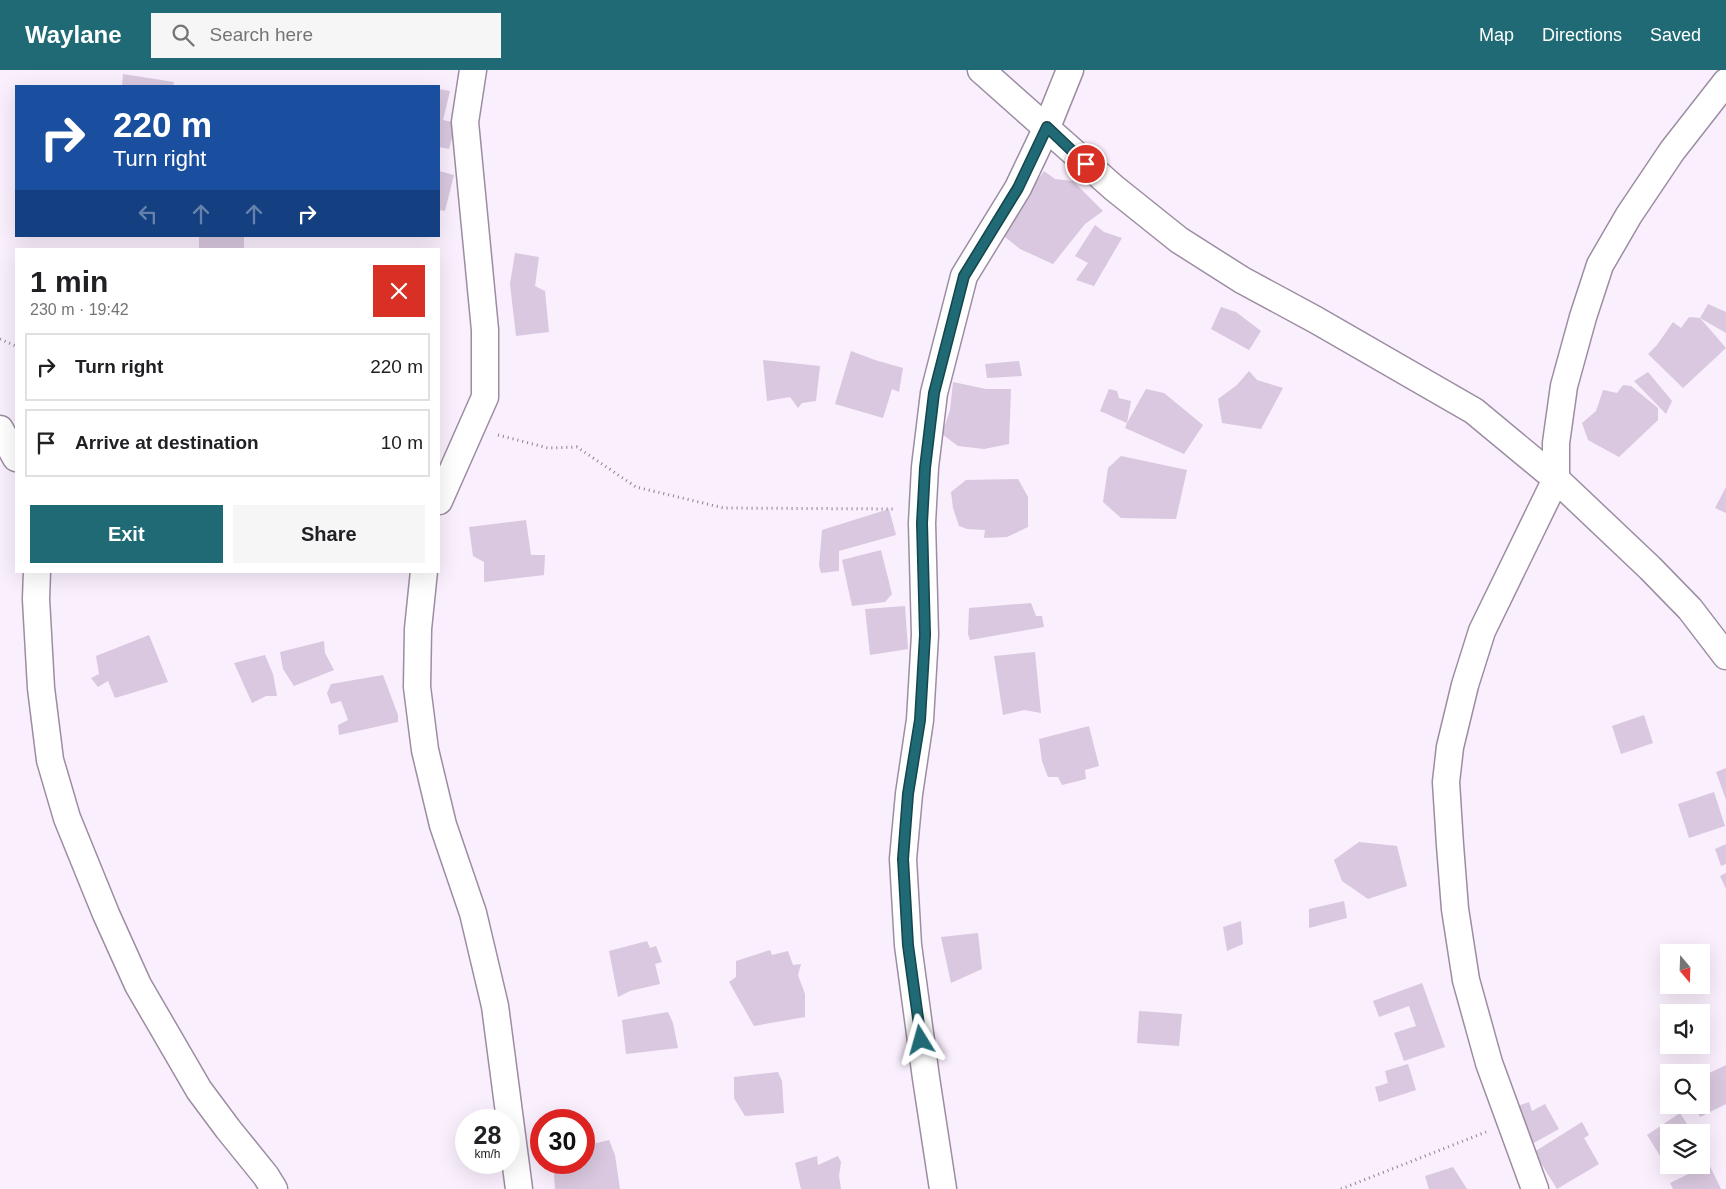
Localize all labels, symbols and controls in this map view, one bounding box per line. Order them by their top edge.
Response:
search box [151,13,501,58]
text: Waylane [25,21,121,48]
icon: search [169,21,197,49]
text: Search here [209,24,313,45]
text: Map [1479,25,1514,45]
text: Directions [1542,25,1622,45]
text: Saved [1650,25,1701,45]
icon: right [30,105,95,170]
text: 220 m [113,105,212,144]
pin [1065,143,1107,185]
text: Turn right [113,146,206,171]
icon: arrive [1072,150,1100,178]
icon: left [134,200,162,228]
icon: ahead [187,200,215,228]
icon: ahead [240,200,268,228]
icon: right [293,200,321,228]
text: 1 min [30,265,108,298]
button: close [373,265,425,317]
text: 230 m · 19:42 [30,301,129,318]
icon: right [32,353,60,381]
text: Turn right [75,356,163,377]
text: 220 m [370,356,423,377]
icon: arrive [32,429,60,457]
text: Arrive at destination [75,432,259,453]
text: 10 m [381,432,423,453]
button: Exit [30,505,223,563]
button: Share [233,505,425,563]
north arrow [1660,944,1710,994]
map controls [1660,944,1710,1174]
button: sound [1660,1004,1710,1054]
position arrow [894,1013,946,1065]
button: search [1660,1064,1710,1114]
speed limit sign: 30 [530,1109,595,1174]
text: 28 [474,1121,501,1149]
button: layers [1660,1124,1710,1174]
text: km/h [474,1147,501,1161]

